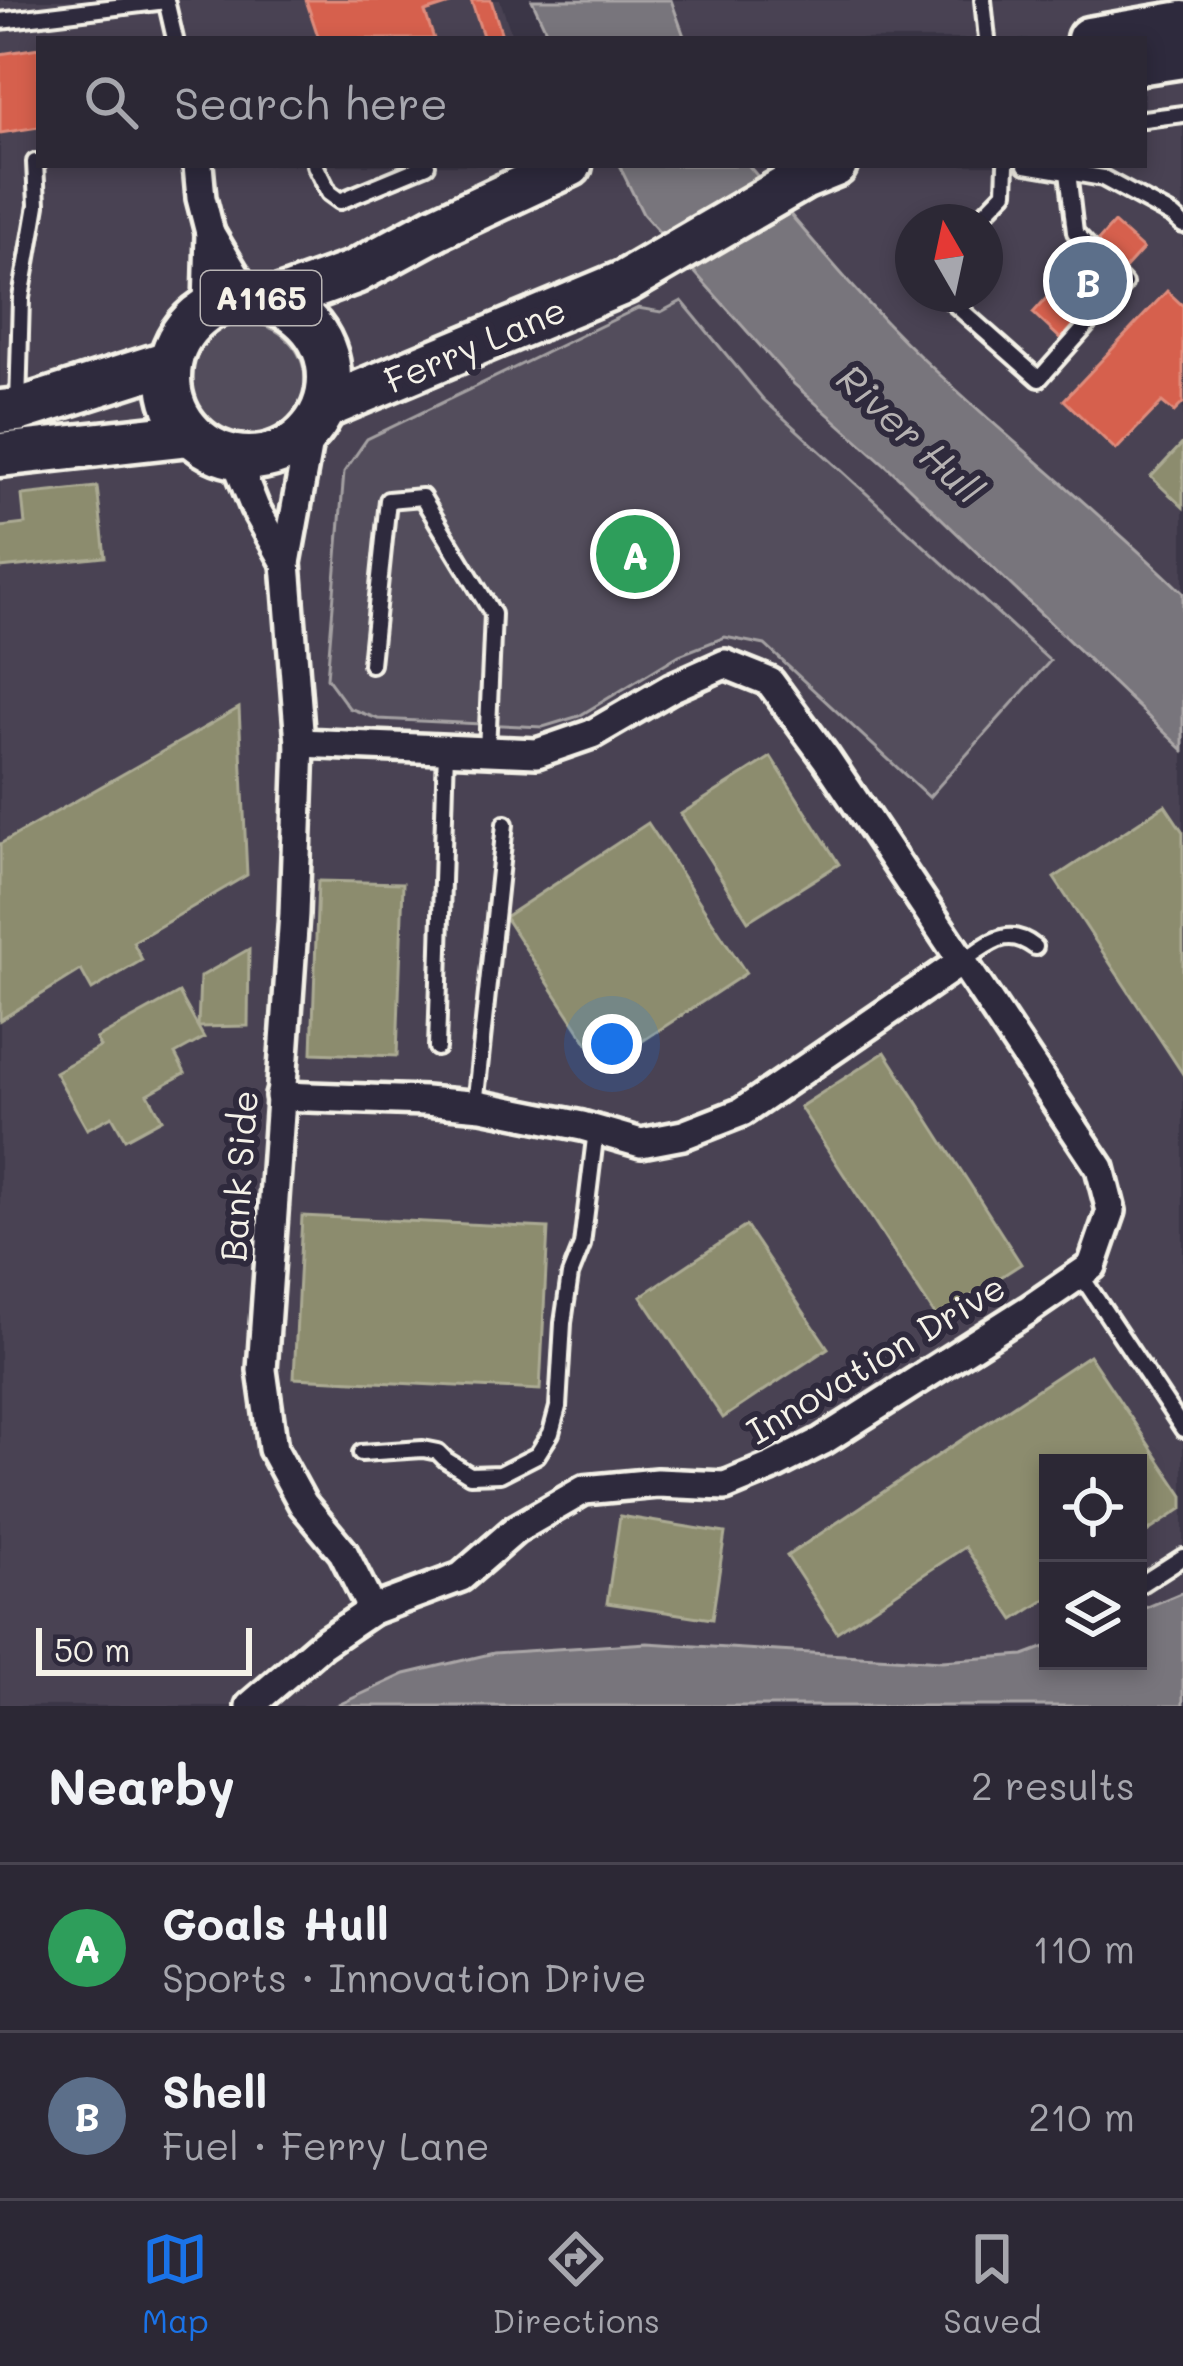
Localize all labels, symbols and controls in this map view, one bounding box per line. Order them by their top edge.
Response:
search box [36,36,1147,168]
icon: search [78,69,144,135]
text: Search here [174,73,448,131]
north arrow [895,204,1003,312]
pin: B [1049,236,1127,326]
road number: A1165 [201,271,321,325]
street label: Ferry Lane [377,284,573,404]
water label: River Hull [827,352,995,514]
pin: A [596,509,674,599]
your location [582,1014,642,1074]
street label: Bank Side [208,1089,267,1263]
street label: Innovation Drive [737,1262,1013,1453]
map controls [1039,1454,1147,1670]
button: locate [1039,1454,1147,1562]
button: layers [1039,1562,1147,1670]
scale bar [36,1622,252,1675]
text: 50 m [54,1627,130,1670]
text: Nearby [48,1751,235,1818]
text: 2 results [971,1759,1135,1810]
text: Goals Hull [162,1893,389,1951]
text: A [73,1922,101,1973]
text: 110 m [1033,1922,1135,1973]
text: Sports · Innovation Drive [162,1951,647,2002]
text: Shell [162,2061,267,2119]
text: B [74,2090,100,2141]
text: 210 m [1028,2090,1135,2141]
text: Fuel · Ferry Lane [162,2119,490,2170]
tab: Map [142,2226,209,2341]
tab: Directions [492,2226,660,2341]
tab: Saved [943,2226,1041,2341]

